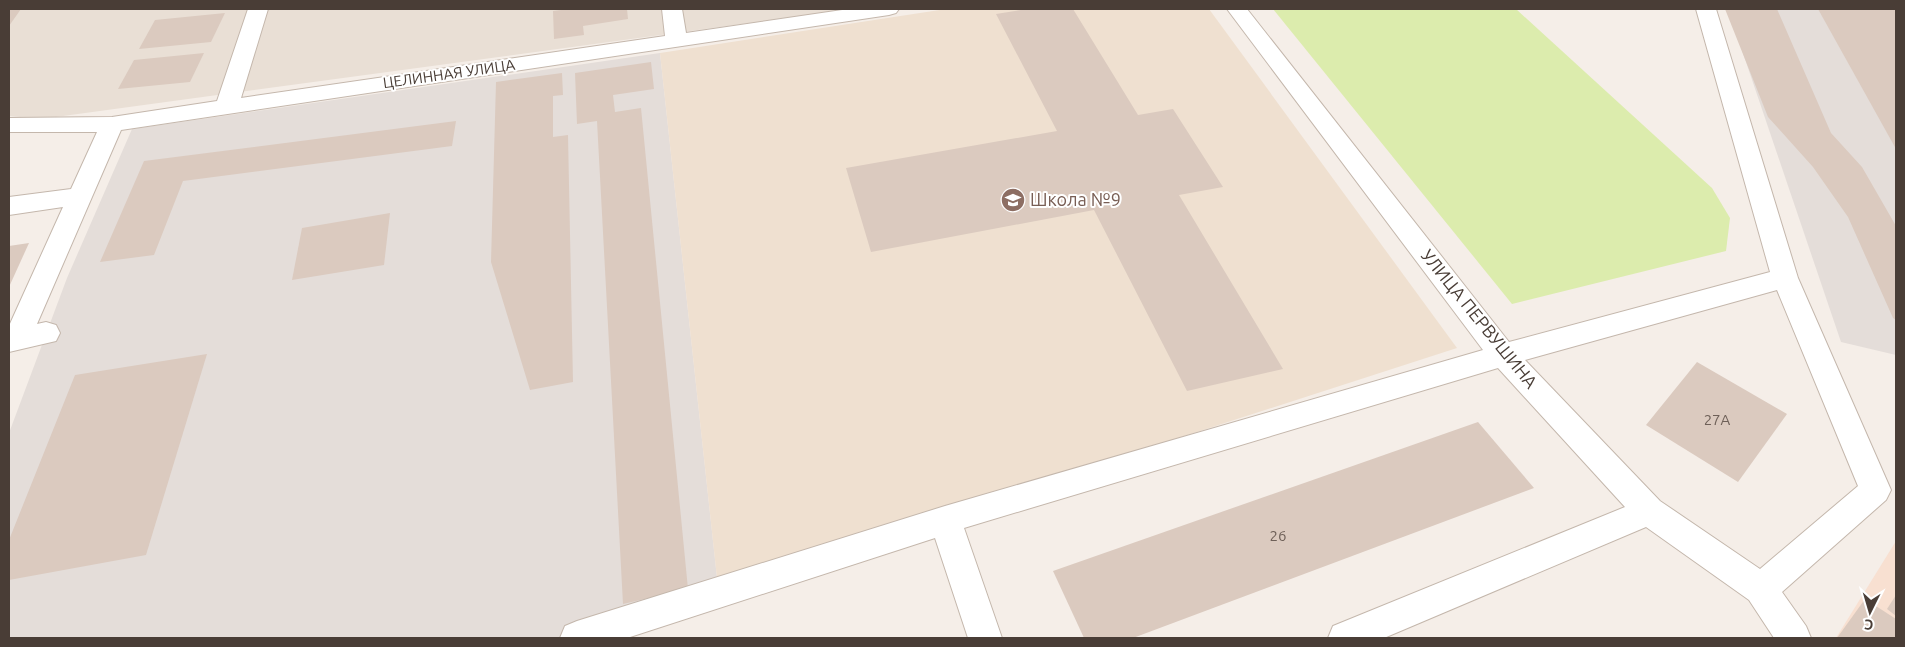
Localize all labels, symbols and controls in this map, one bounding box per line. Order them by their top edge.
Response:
street label: ЦЕЛИННАЯ УЛИЦА [382,56,516,91]
school or university icon: Школа №9 [1000,187,1026,213]
place label: Школа №9 [1030,189,1121,209]
street label: УЛИЦА ПЕРВУШИНА [1418,245,1542,392]
house number: 27А [1704,411,1731,428]
house number: 26 [1270,527,1286,544]
north arrow [1845,587,1895,637]
text: С [1864,617,1874,633]

